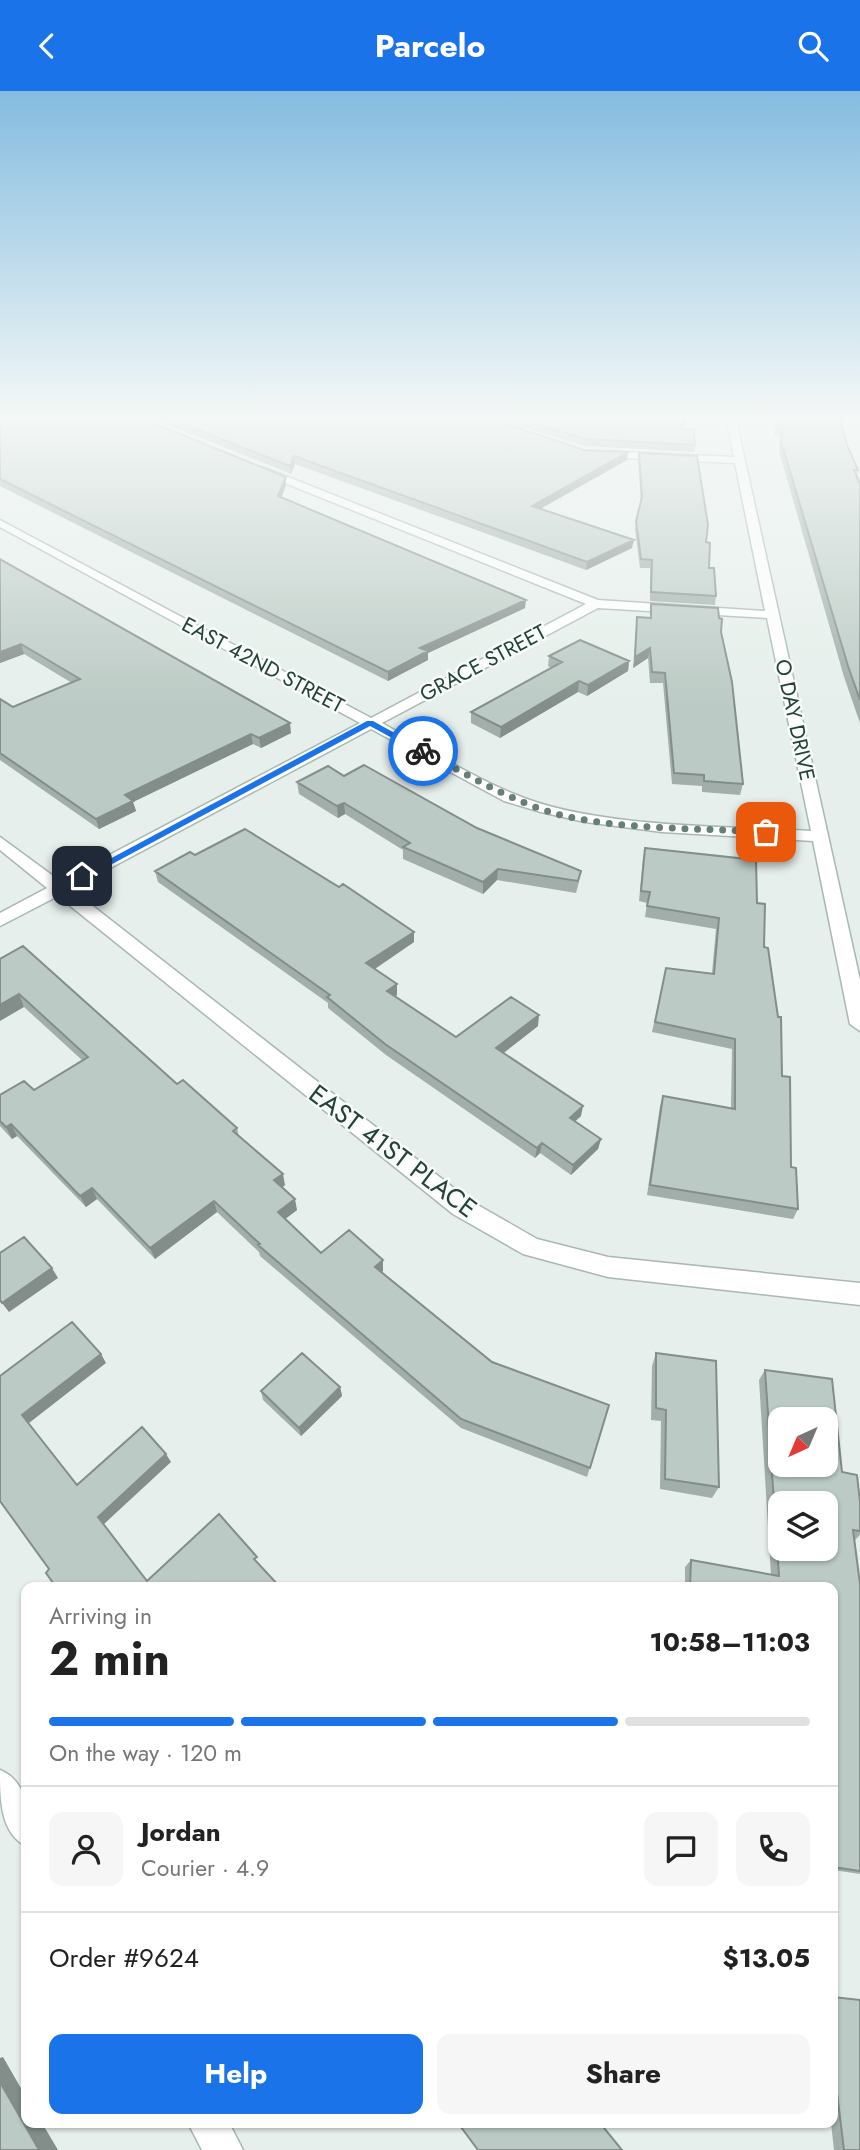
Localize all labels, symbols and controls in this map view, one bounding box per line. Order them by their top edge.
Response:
text: Parcelo [375,23,485,69]
icon: back [28,27,66,65]
icon: search [794,27,832,65]
street label: EAST 42ND STREET [177,610,350,721]
street label: GRACE STREET [414,617,552,709]
street label: O DAY DRIVE [767,656,823,784]
courier [388,716,458,786]
icon: bike [404,732,442,770]
pin [736,802,796,862]
icon: bag [747,813,785,851]
pin [52,846,112,906]
icon: home [63,857,101,895]
street label: EAST 41ST PLACE [301,1075,485,1227]
north arrow [768,1407,838,1477]
map controls [768,1407,838,1561]
button: layers [768,1491,838,1561]
text: Arriving in [49,1599,152,1633]
text: 10:58–11:03 [650,1623,810,1661]
text: 2 min [49,1626,170,1692]
text: On the way · 120 m [49,1736,242,1770]
button: person [49,1812,123,1886]
button: chat [644,1812,718,1886]
button: phone [736,1812,810,1886]
text: Jordan [141,1813,221,1851]
text: Courier · 4.9 [141,1851,269,1885]
text: Order #9624 [49,1939,199,1977]
text: $13.05 [722,1939,810,1977]
button: Help [49,2034,423,2114]
button: Share [437,2034,810,2114]

